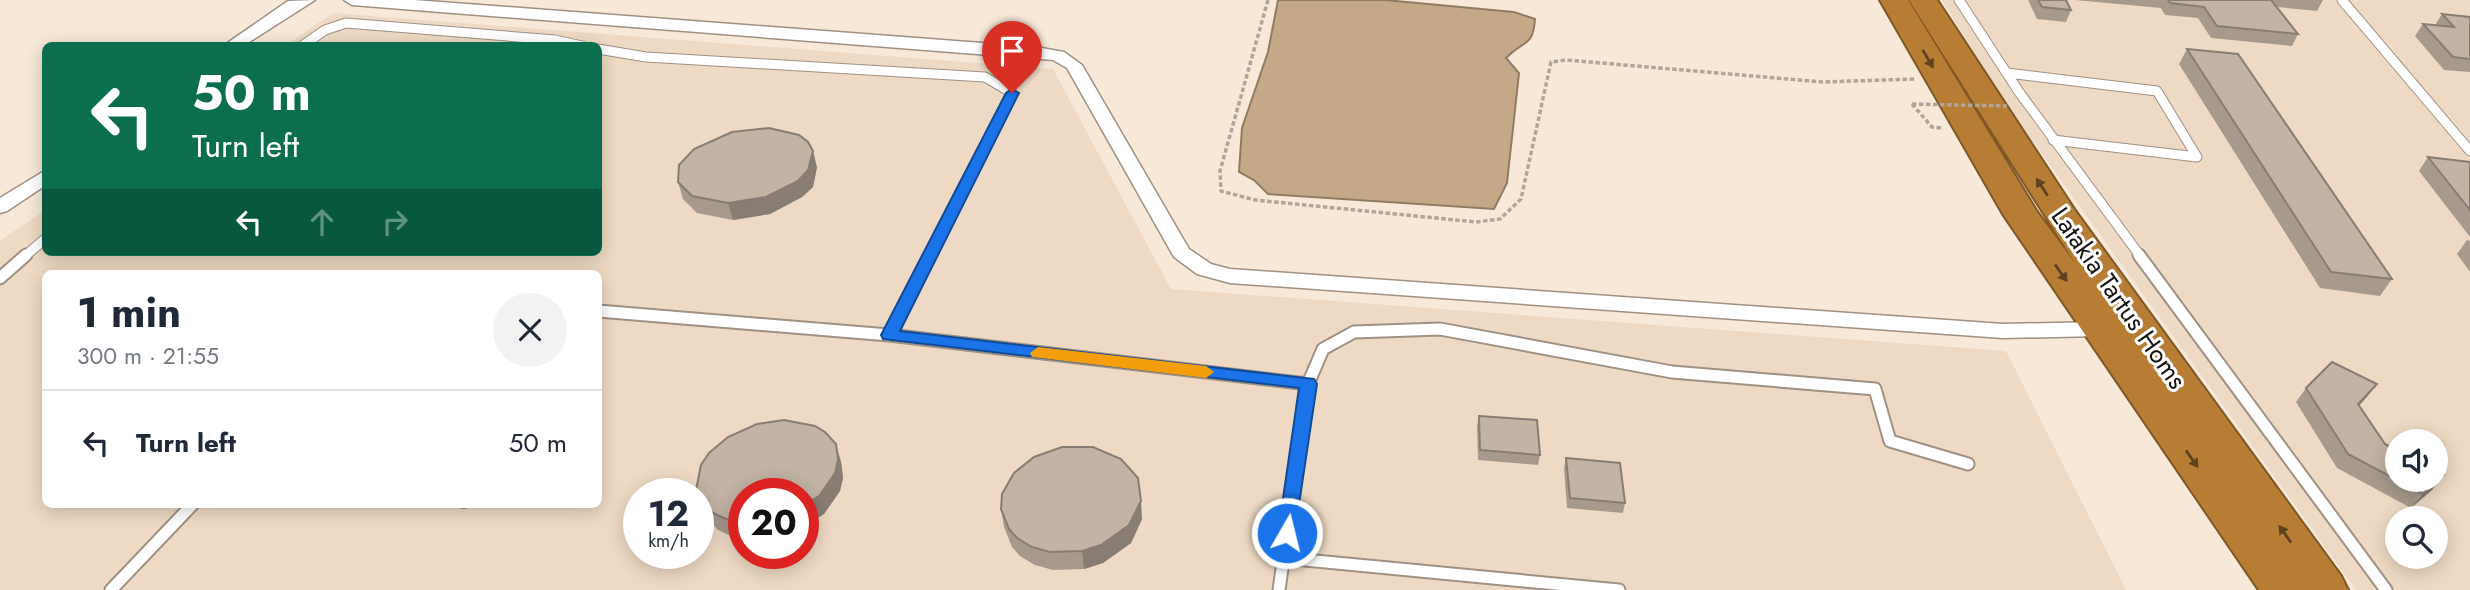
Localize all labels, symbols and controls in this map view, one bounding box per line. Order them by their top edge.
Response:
pin [982,21,1042,93]
icon: arrive [993,32,1031,70]
one-way arrow [1922,50,1934,69]
text: 50 m [192,58,311,128]
icon: left [77,70,168,161]
text: Turn left [192,123,299,169]
one-way arrow [2036,177,2049,196]
street label: Latakia Tartus Homs [2042,199,2196,397]
icon: left [230,203,268,241]
icon: ahead [303,203,341,241]
icon: right [376,203,414,241]
one-way arrow [2054,264,2068,282]
text: 1 min [77,282,181,343]
button: close [493,293,567,367]
text: 300 m · 21:55 [77,339,219,373]
icon: left [77,424,115,462]
text: Turn left [136,424,236,462]
text: 50 m [509,424,567,462]
map controls [2385,429,2448,569]
button: sound [2385,429,2448,492]
one-way arrow [2185,450,2199,468]
speed limit sign: 20 [728,478,819,569]
text: 12 [648,489,689,539]
position arrow [1250,496,1324,570]
button: search [2385,506,2448,569]
one-way arrow [2278,525,2292,543]
text: km/h [648,528,689,554]

